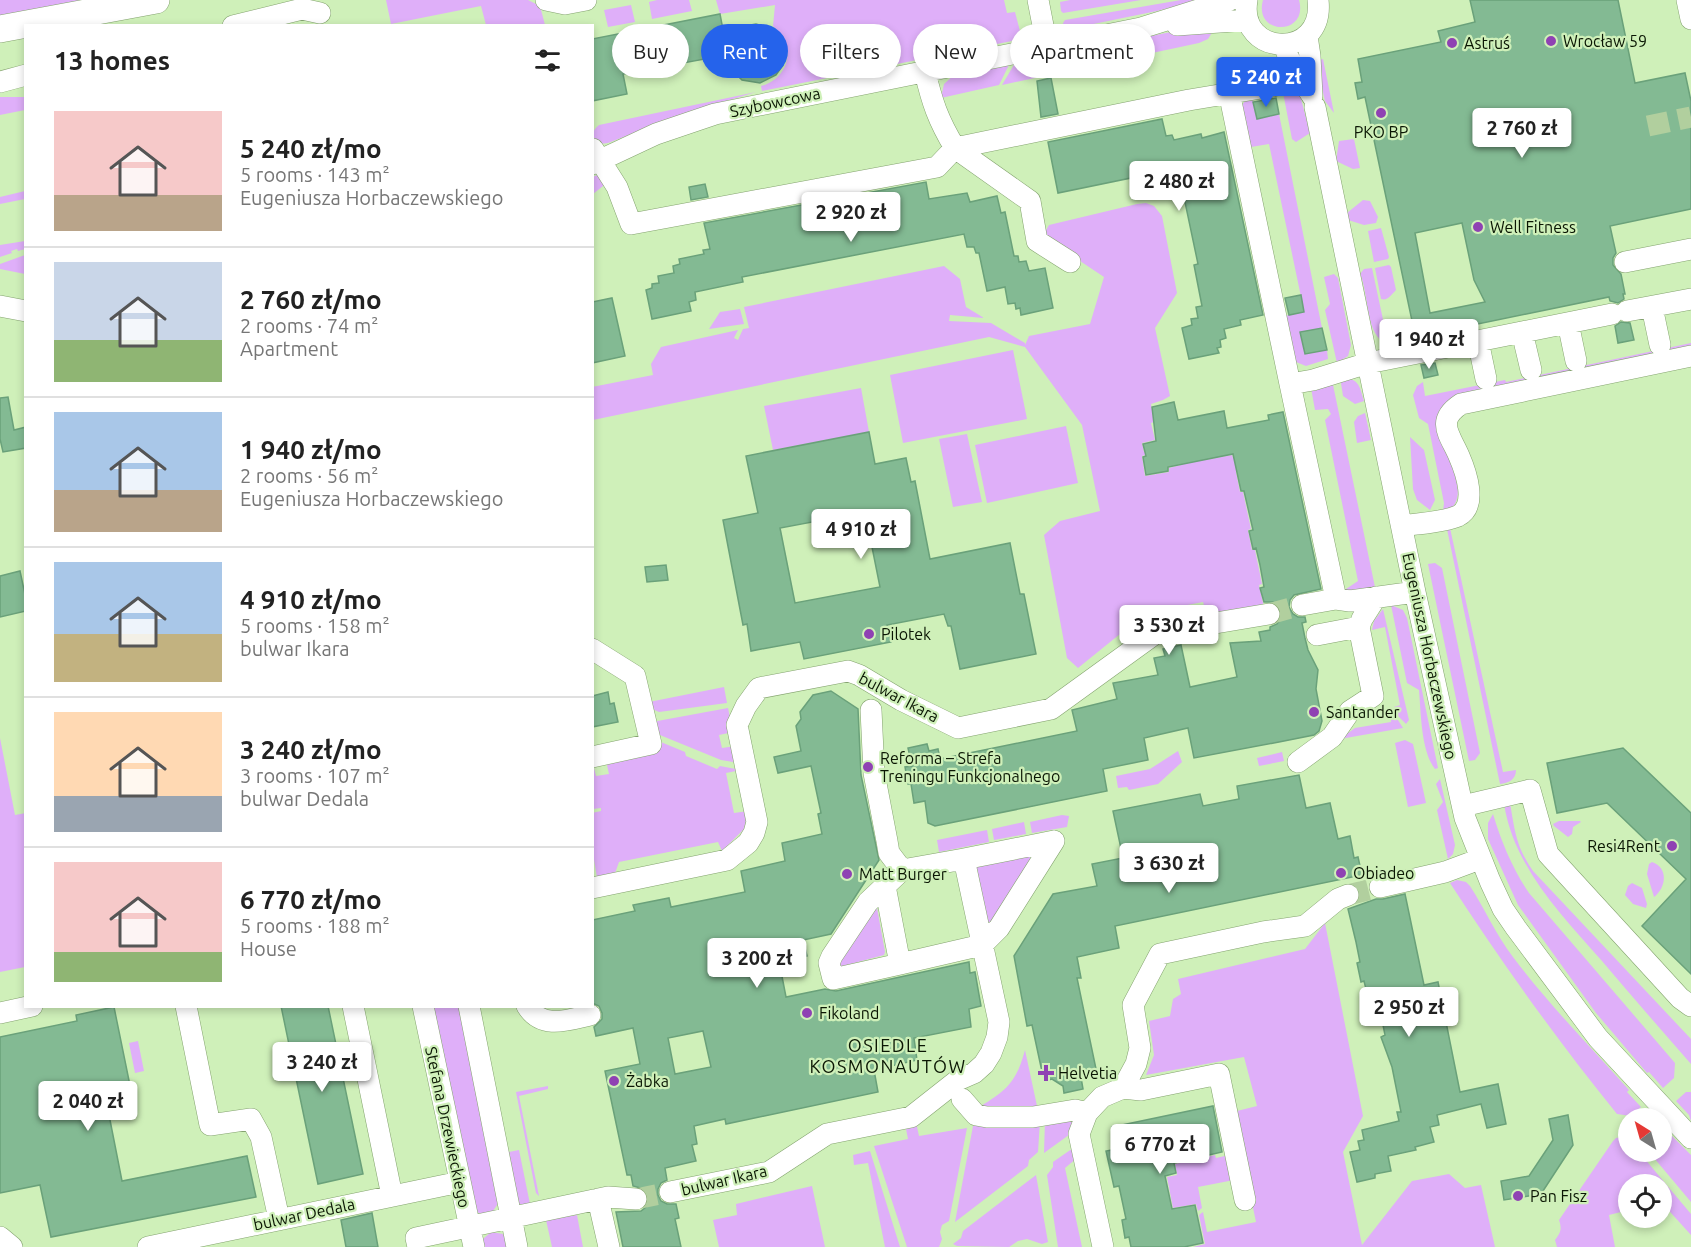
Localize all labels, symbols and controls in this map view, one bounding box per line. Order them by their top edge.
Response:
chip: Buy [612,24,689,78]
chip: Rent [701,24,788,78]
chip: Filters [800,24,901,78]
chip: New [913,24,998,78]
chip: Apartment [1010,24,1155,78]
place label: Wrocław 59 [1563,32,1647,50]
place label: Astruś [1464,34,1510,52]
marker: Wrocław 59 [1544,34,1558,48]
marker: Astruś [1445,36,1459,50]
icon: filters [531,44,564,77]
text: 13 homes [54,46,170,75]
pin: 5 240 zł [1204,57,1328,108]
text: 5 240 zł [1230,65,1302,88]
street label: Szybowcowa [728,84,822,120]
marker: PKO BP [1374,106,1388,120]
pin: 2 760 zł [1460,108,1584,159]
text: 2 760 zł [1486,116,1558,139]
place label: PKO BP [1354,123,1408,141]
text: 5 240 zł/mo [240,134,382,163]
icon: home [102,135,174,207]
pin: 2 480 zł [1117,161,1241,212]
text: 5 rooms · 143 m² [240,163,390,186]
text: 2 480 zł [1143,169,1215,192]
text: Eugeniusza Horbaczewskiego [240,186,503,209]
pin: 2 920 zł [789,192,913,243]
text: 2 920 zł [815,200,887,223]
place label: Well Fitness [1490,218,1576,236]
marker: Well Fitness [1471,220,1485,234]
text: 2 760 zł/mo [240,285,382,314]
icon: home [102,286,174,358]
text: 2 rooms · 74 m² [240,314,378,337]
pin: 1 940 zł [1367,319,1491,370]
text: 1 940 zł [1393,327,1465,350]
text: Apartment [240,337,338,360]
text: 1 940 zł/mo [240,435,382,464]
icon: home [102,436,174,508]
text: 2 rooms · 56 m² [240,464,378,487]
text: Eugeniusza Horbaczewskiego [240,487,503,510]
pin: 4 910 zł [799,509,923,560]
text: 4 910 zł [825,517,897,540]
street label: Eugeniusza Horbaczewskiego [1399,551,1461,761]
text: 4 910 zł/mo [240,585,382,614]
icon: home [102,586,174,658]
pin: 3 530 zł [1107,605,1231,656]
text: 3 530 zł [1133,613,1205,636]
text: 5 rooms · 158 m² [240,614,390,637]
place label: Pilotek [881,625,931,643]
marker: Pilotek [862,627,876,641]
text: bulwar Ikara [240,637,350,660]
street label: bulwar Ikara [856,668,942,726]
place label: Santander [1326,703,1400,721]
marker: Santander [1307,705,1321,719]
text: 3 240 zł/mo [240,735,382,764]
icon: home [102,736,174,808]
place label: Reforma – Strefa Treningu Funkcjonalnego [880,749,1060,785]
marker: Reforma – Strefa Treningu Funkcjonalnego [861,760,875,774]
text: 3 rooms · 107 m² [240,764,390,787]
text: bulwar Dedala [240,787,369,810]
place label: Resi4Rent [1587,837,1661,855]
marker: Resi4Rent [1665,839,1679,853]
pin: 3 630 zł [1107,843,1231,894]
text: 3 630 zł [1133,851,1205,874]
place label: Obiadeo [1353,864,1414,882]
place label: Matt Burger [859,865,947,883]
marker: Obiadeo [1334,866,1348,880]
marker: Matt Burger [840,867,854,881]
text: 6 770 zł/mo [240,885,382,914]
icon: home [102,886,174,958]
text: 5 rooms · 188 m² [240,914,390,937]
text: House [240,937,297,960]
pin: 3 200 zł [695,938,819,989]
text: 3 200 zł [721,946,793,969]
pin: 2 950 zł [1347,987,1471,1038]
text: 2 950 zł [1373,995,1445,1018]
place label: Fikoland [819,1004,879,1022]
marker: Fikoland [800,1006,814,1020]
district label: OSIEDLE KOSMONAUTÓW [809,1035,967,1076]
pin: 3 240 zł [260,1042,384,1093]
street label: Stefana Drzewieckiego [422,1045,474,1209]
text: 3 240 zł [286,1050,358,1073]
place label: Helvetia [1058,1064,1117,1082]
marker: Helvetia [1039,1066,1053,1080]
place label: Żabka [626,1072,669,1090]
marker: Żabka [607,1074,621,1088]
pin: 2 040 zł [26,1081,150,1132]
text: 2 040 zł [52,1089,124,1112]
north arrow [1618,1108,1672,1162]
map controls [1618,1108,1672,1228]
pin: 6 770 zł [1098,1124,1222,1175]
text: 6 770 zł [1124,1132,1196,1155]
street label: bulwar Ikara [679,1161,769,1199]
button: locate [1618,1174,1672,1228]
place label: Pan Fisz [1530,1187,1587,1205]
marker: Pan Fisz [1511,1189,1525,1203]
street label: bulwar Dedala [252,1194,356,1234]

